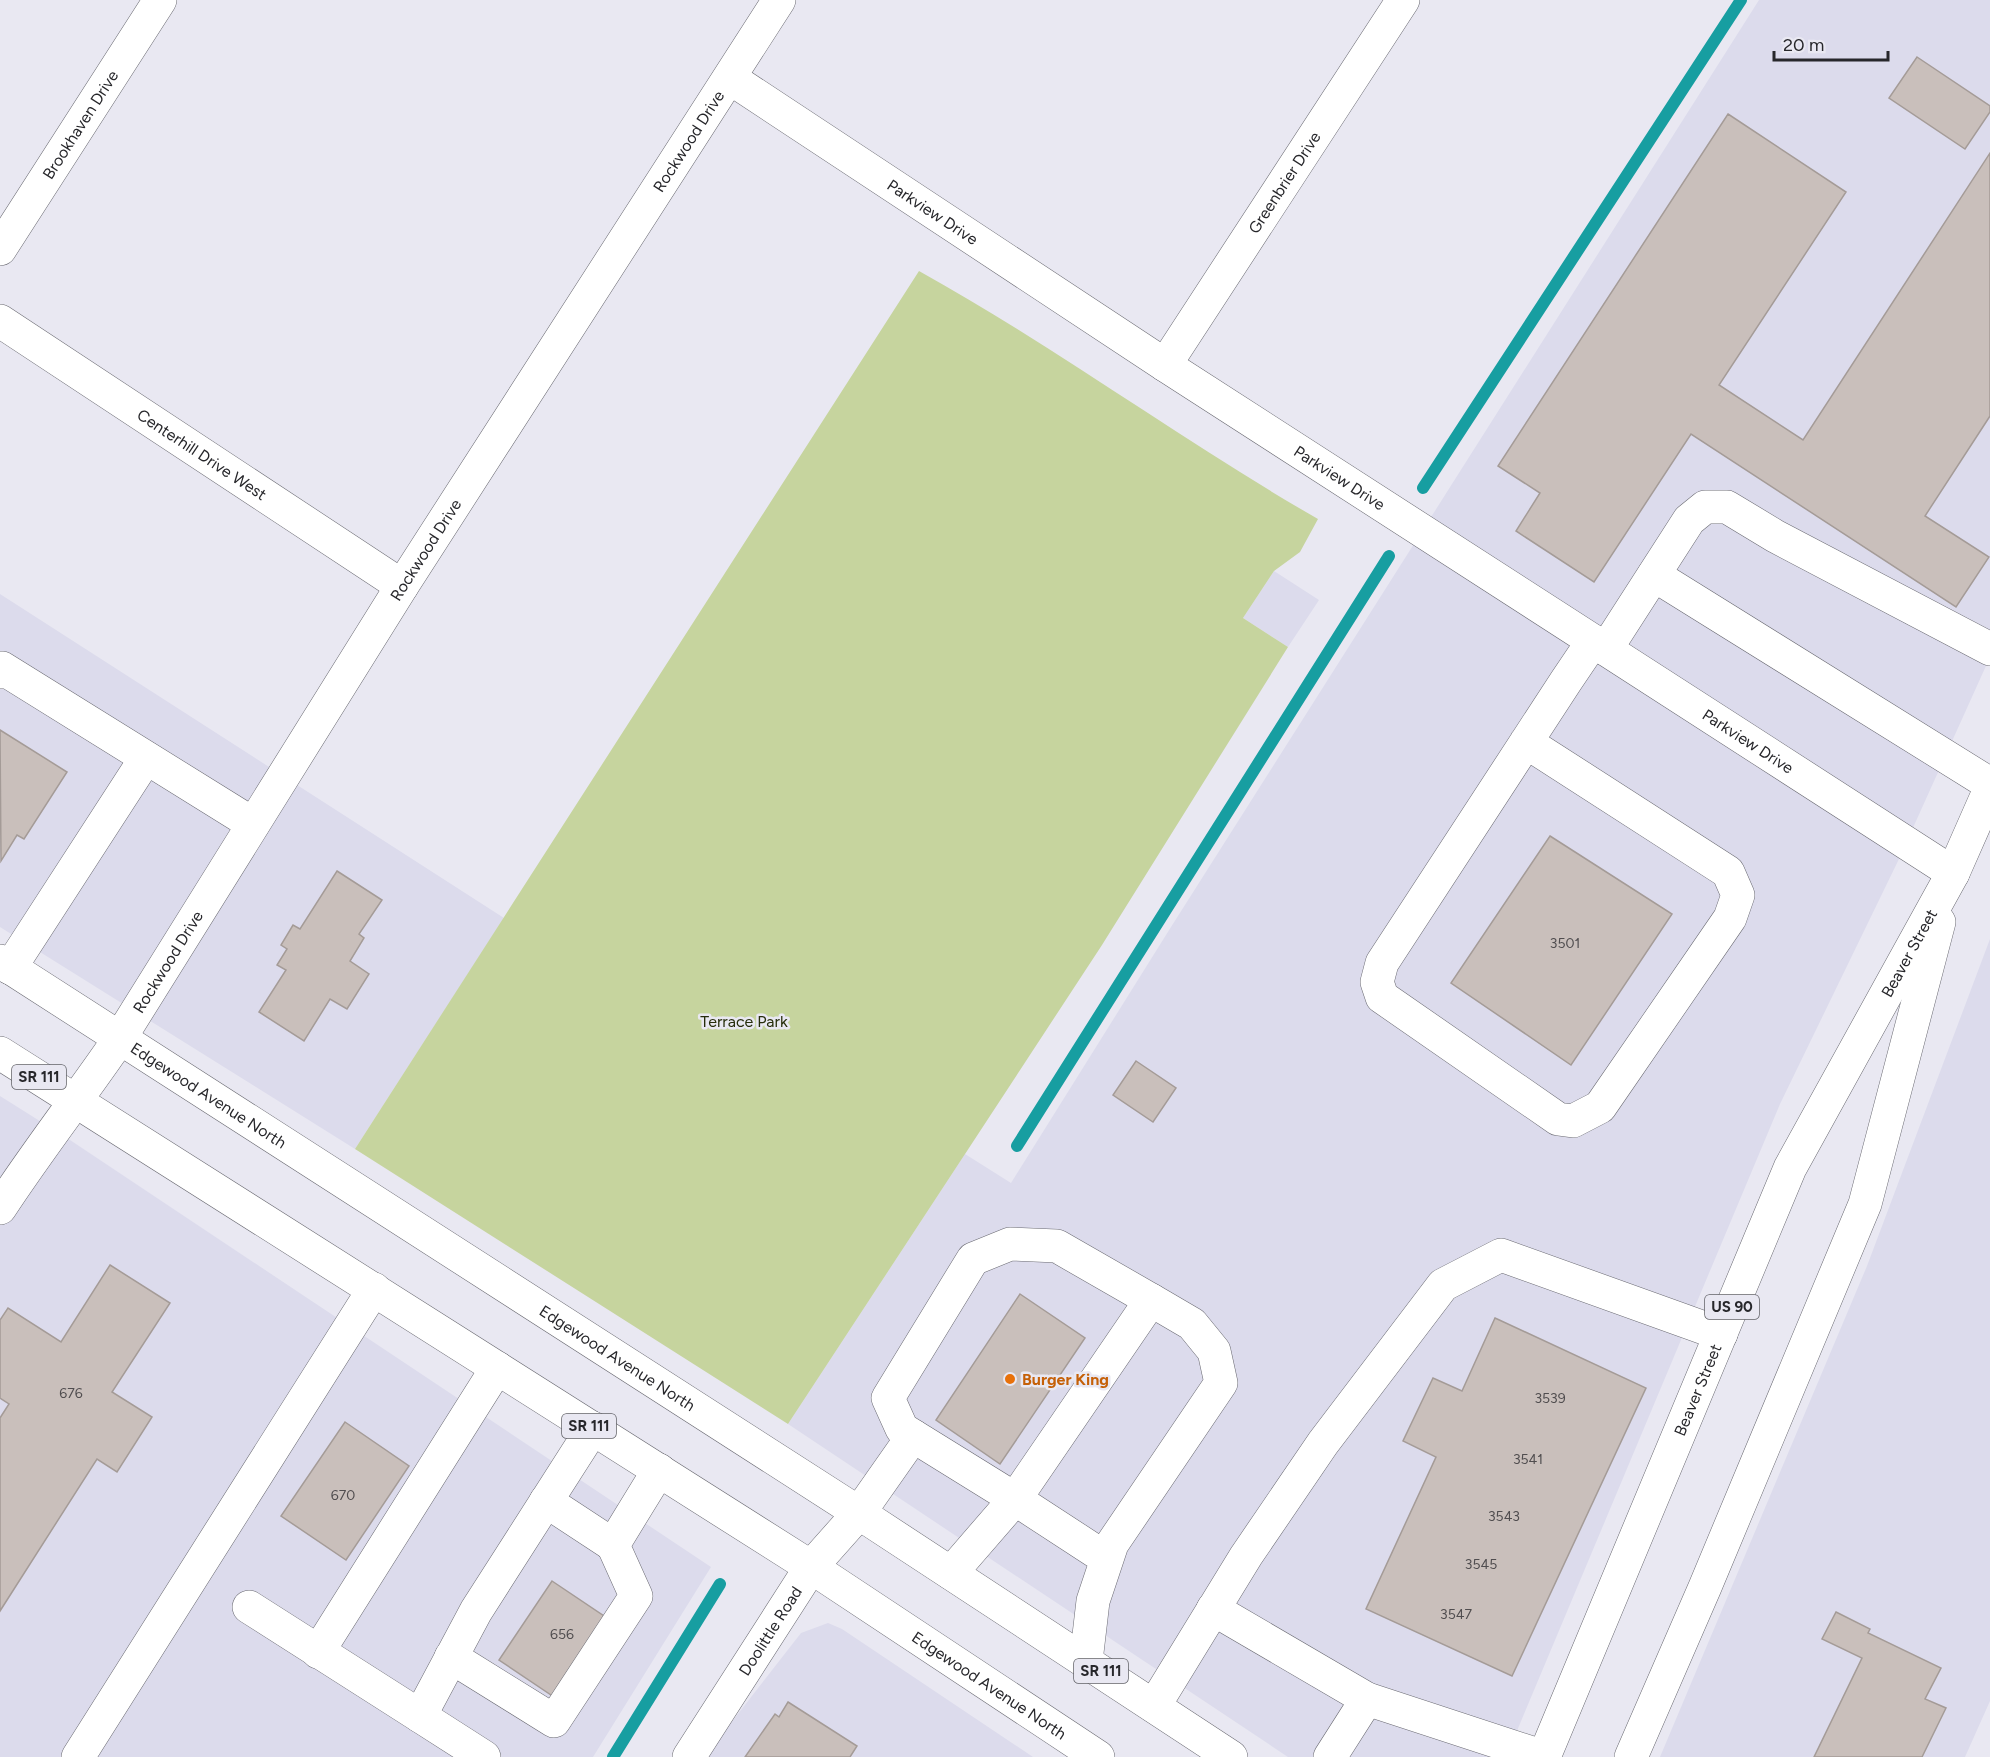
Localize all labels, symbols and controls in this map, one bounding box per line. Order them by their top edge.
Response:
scale bar [1774,24,1888,62]
text: 20 m [1783,34,1824,56]
street label: Brookhaven Drive [38,66,122,182]
street label: Rockwood Drive [649,86,728,195]
street label: Greenbrier Drive [1244,128,1324,237]
street label: Parkview Drive [884,175,982,249]
street label: Centerhill Drive West [134,405,270,504]
street label: Parkview Drive [1291,441,1389,514]
street label: Rockwood Drive [386,495,465,604]
street label: Parkview Drive [1699,705,1797,777]
street label: Beaver Street [1877,906,1941,1000]
street label: Rockwood Drive [129,907,207,1016]
house number: 3501 [1550,935,1580,952]
park label: Terrace Park [700,1012,788,1031]
street label: Edgewood Avenue North [127,1038,290,1152]
road number: SR 111 [12,1065,66,1089]
road number: US 90 [1705,1295,1759,1319]
street label: Edgewood Avenue North [536,1301,699,1415]
street label: Beaver Street [1670,1341,1725,1438]
place label: Burger King [1022,1370,1109,1389]
marker: Burger King [1003,1372,1017,1386]
house number: 676 [59,1385,83,1402]
house number: 3539 [1534,1390,1566,1407]
road number: SR 111 [562,1414,616,1438]
house number: 3541 [1513,1451,1543,1468]
house number: 670 [331,1487,355,1504]
house number: 3543 [1488,1508,1520,1525]
house number: 3545 [1465,1556,1497,1573]
street label: Doolittle Road [734,1583,806,1679]
house number: 3547 [1440,1606,1472,1623]
house number: 656 [550,1626,574,1643]
street label: Edgewood Avenue North [908,1627,1070,1743]
road number: SR 111 [1074,1659,1128,1683]

